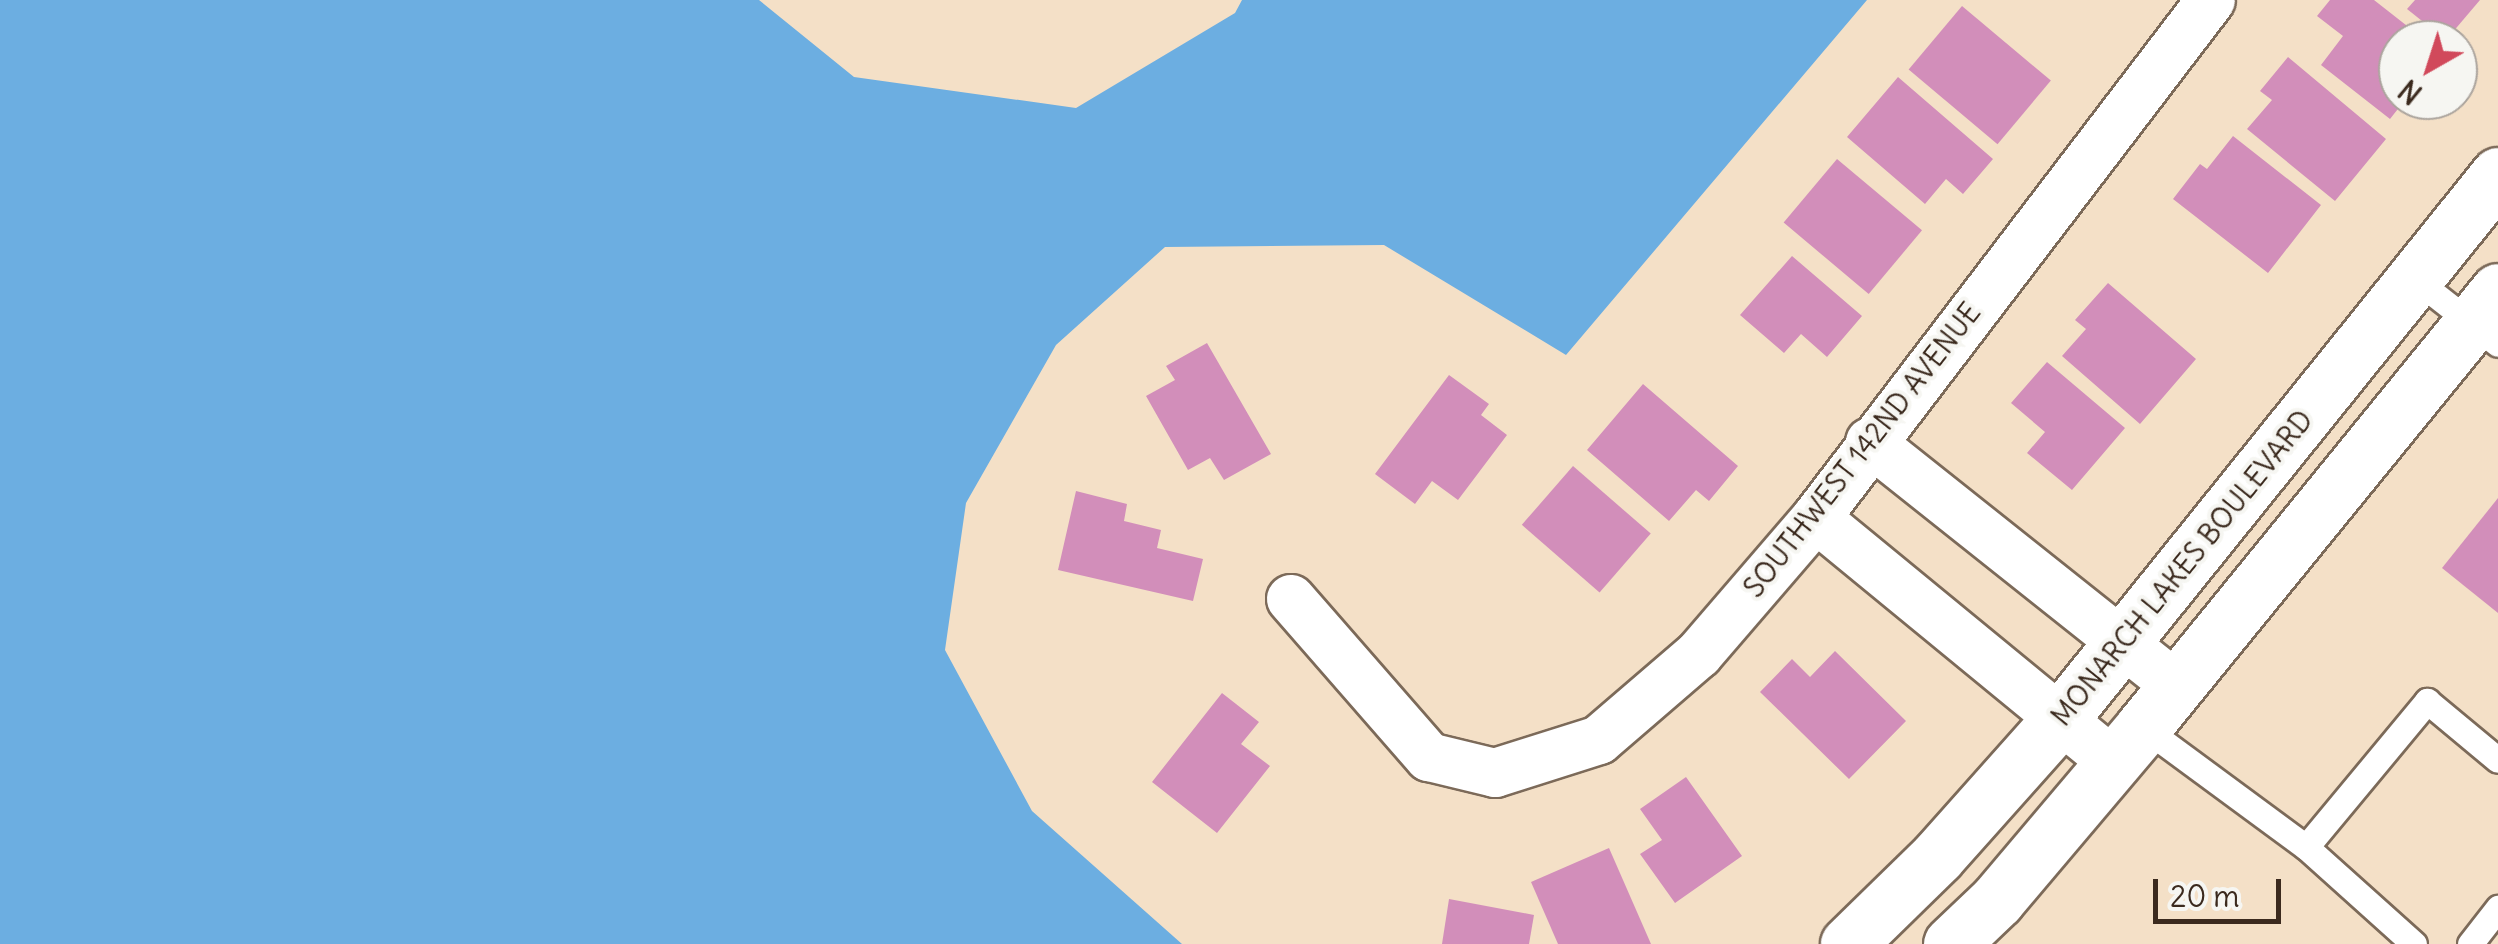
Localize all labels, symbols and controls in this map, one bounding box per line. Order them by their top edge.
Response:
north arrow [2378,20,2478,120]
text: N [2392,72,2429,112]
street label: SOUTHWEST 142ND AVENUE [1737,296,1987,604]
street label: MONARCH LAKES BOULEVARD [2044,403,2320,733]
scale bar [2158,859,2286,921]
text: 20 m [2170,877,2240,915]

